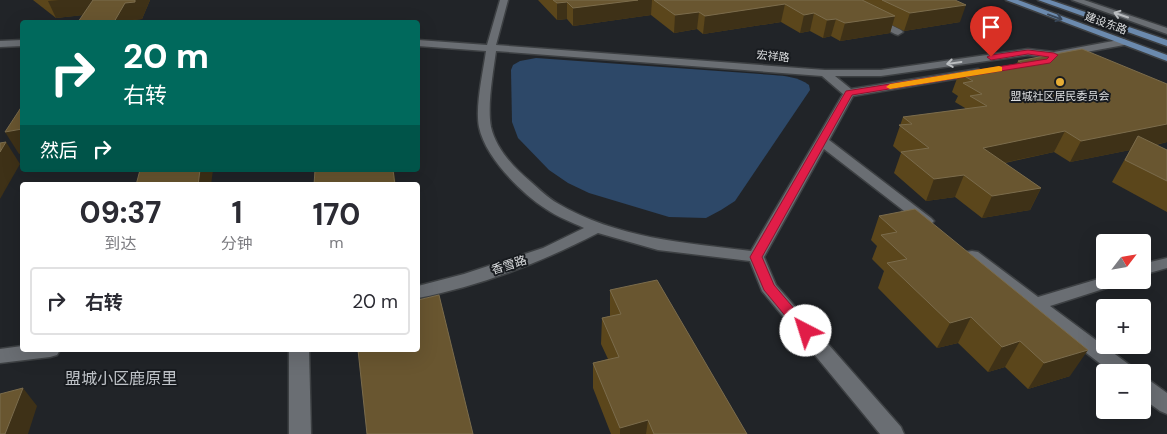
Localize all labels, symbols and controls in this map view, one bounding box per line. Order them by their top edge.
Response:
pin [970,6,1012,57]
street label: 建设东路 [1083,9,1129,37]
one-way arrow [1114,10,1130,20]
icon: arrive [977,13,1005,41]
one-way arrow [1047,13,1063,22]
text: 20 m [123,33,209,79]
icon: right [40,40,105,105]
street label: 宏祥路 [756,48,790,64]
one-way arrow [946,58,962,68]
marker: 盟城社区居民委员会 [1054,76,1066,88]
text: 右转 [123,81,167,110]
place label: 盟城社区居民委员会 [1011,89,1110,103]
icon: right [88,135,116,163]
text: 然后 [40,138,78,163]
text: 09:37 [80,193,161,232]
text: 1 [231,193,242,232]
text: 170 [312,195,360,234]
text: m [329,232,344,253]
text: 到达 [104,233,136,254]
text: 分钟 [221,233,253,254]
north arrow [1096,234,1151,289]
map controls [1096,234,1151,419]
street label: 香雪路 [489,252,529,278]
icon: right [42,287,70,315]
text: 20 m [352,289,398,314]
text: 右转 [85,290,123,315]
button: + [1096,299,1151,354]
position arrow [779,304,831,356]
button: − [1096,364,1151,419]
district label: 盟城小区鹿原里 [65,368,177,389]

